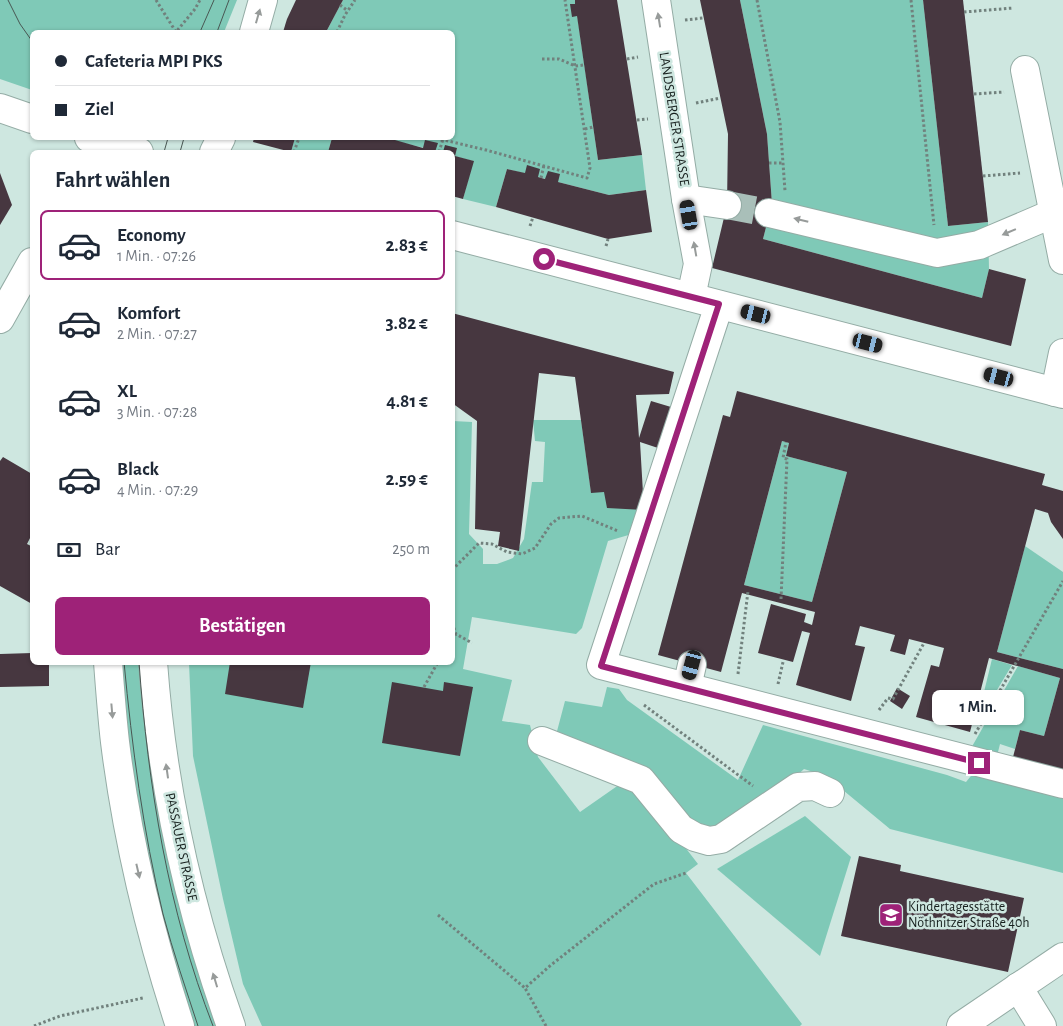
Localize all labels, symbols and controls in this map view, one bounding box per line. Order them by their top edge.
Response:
one-way arrow [255,9,263,24]
one-way arrow [655,11,663,27]
street label: LANDSBERGER STRASSE [657,51,692,187]
text: Cafeteria MPI PKS [85,52,223,71]
text: Ziel [85,100,114,119]
text: Fahrt wählen [55,169,170,191]
car [679,199,698,231]
one-way arrow [794,216,809,224]
icon: car [57,223,102,268]
text: Economy [117,226,186,245]
one-way arrow [1001,228,1016,236]
text: 2.83 € [385,236,428,255]
one-way arrow [691,241,699,257]
text: 1 Min. · 07:26 [117,248,196,264]
route start [533,248,555,270]
icon: car [57,301,102,346]
car [739,303,772,325]
text: Komfort [117,304,181,323]
text: 3.82 € [385,314,428,333]
text: 2 Min. · 07:27 [117,326,197,342]
car [851,332,884,354]
car [982,366,1015,388]
icon: car [57,379,102,424]
text: XL [117,382,137,401]
text: 4.81 € [386,392,428,411]
text: 3 Min. · 07:28 [117,404,197,420]
icon: car [57,457,102,502]
text: Black [117,460,159,479]
text: 2.59 € [386,470,428,489]
text: 4 Min. · 07:29 [117,482,198,498]
icon: cash [55,536,83,564]
text: Bar [95,540,120,559]
text: 250 m [392,541,430,557]
button: Bestätigen [55,597,430,655]
car [680,649,703,681]
callout: 1 Min. [933,690,1025,726]
text: 1 Min. [959,699,997,715]
one-way arrow [108,703,116,719]
route end [968,752,990,774]
one-way arrow [162,763,170,779]
street label: PASSAUER STRASSE [163,792,199,903]
one-way arrow [134,864,142,879]
place label: Kindertagesstätte Nöthnitzer Straße 40h [908,900,1030,930]
school or university icon: Kindertagesstätte Nöthnitzer Straße 40h [878,902,904,928]
one-way arrow [211,972,219,987]

